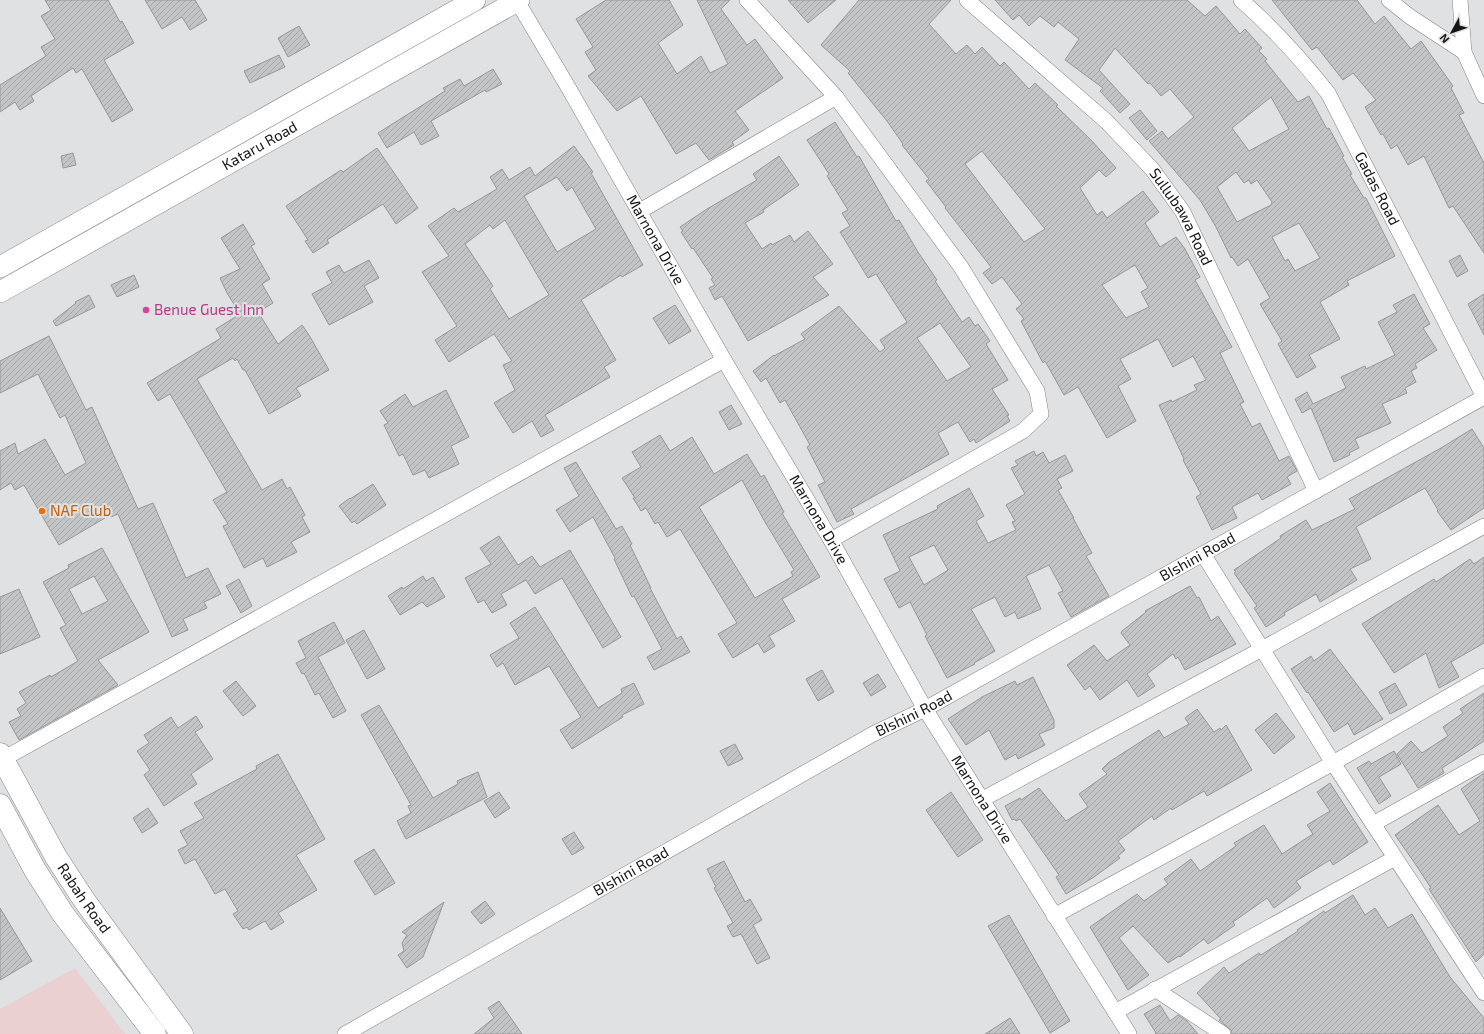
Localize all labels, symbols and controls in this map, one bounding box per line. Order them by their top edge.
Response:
north arrow [1432,12,1472,52]
text: N [1436,31,1451,46]
street label: Kataru Road [218,117,300,173]
street label: Gadas Road [1352,148,1404,228]
street label: Sullubawa Road [1146,164,1217,268]
street label: Marnona Drive [623,191,689,287]
place label: Benue Guest Inn [154,300,264,318]
marker: Benue Guest Inn [141,305,151,315]
street label: Marnona Drive [786,471,853,567]
place label: NAF Club [50,501,111,519]
marker: NAF Club [37,506,47,516]
street label: BIshini Road [1156,528,1238,584]
street label: BIshini Road [872,686,955,740]
street label: Marnona Drive [948,752,1017,846]
street label: BIshini Road [590,842,671,899]
street label: Rabah Road [54,859,115,936]

